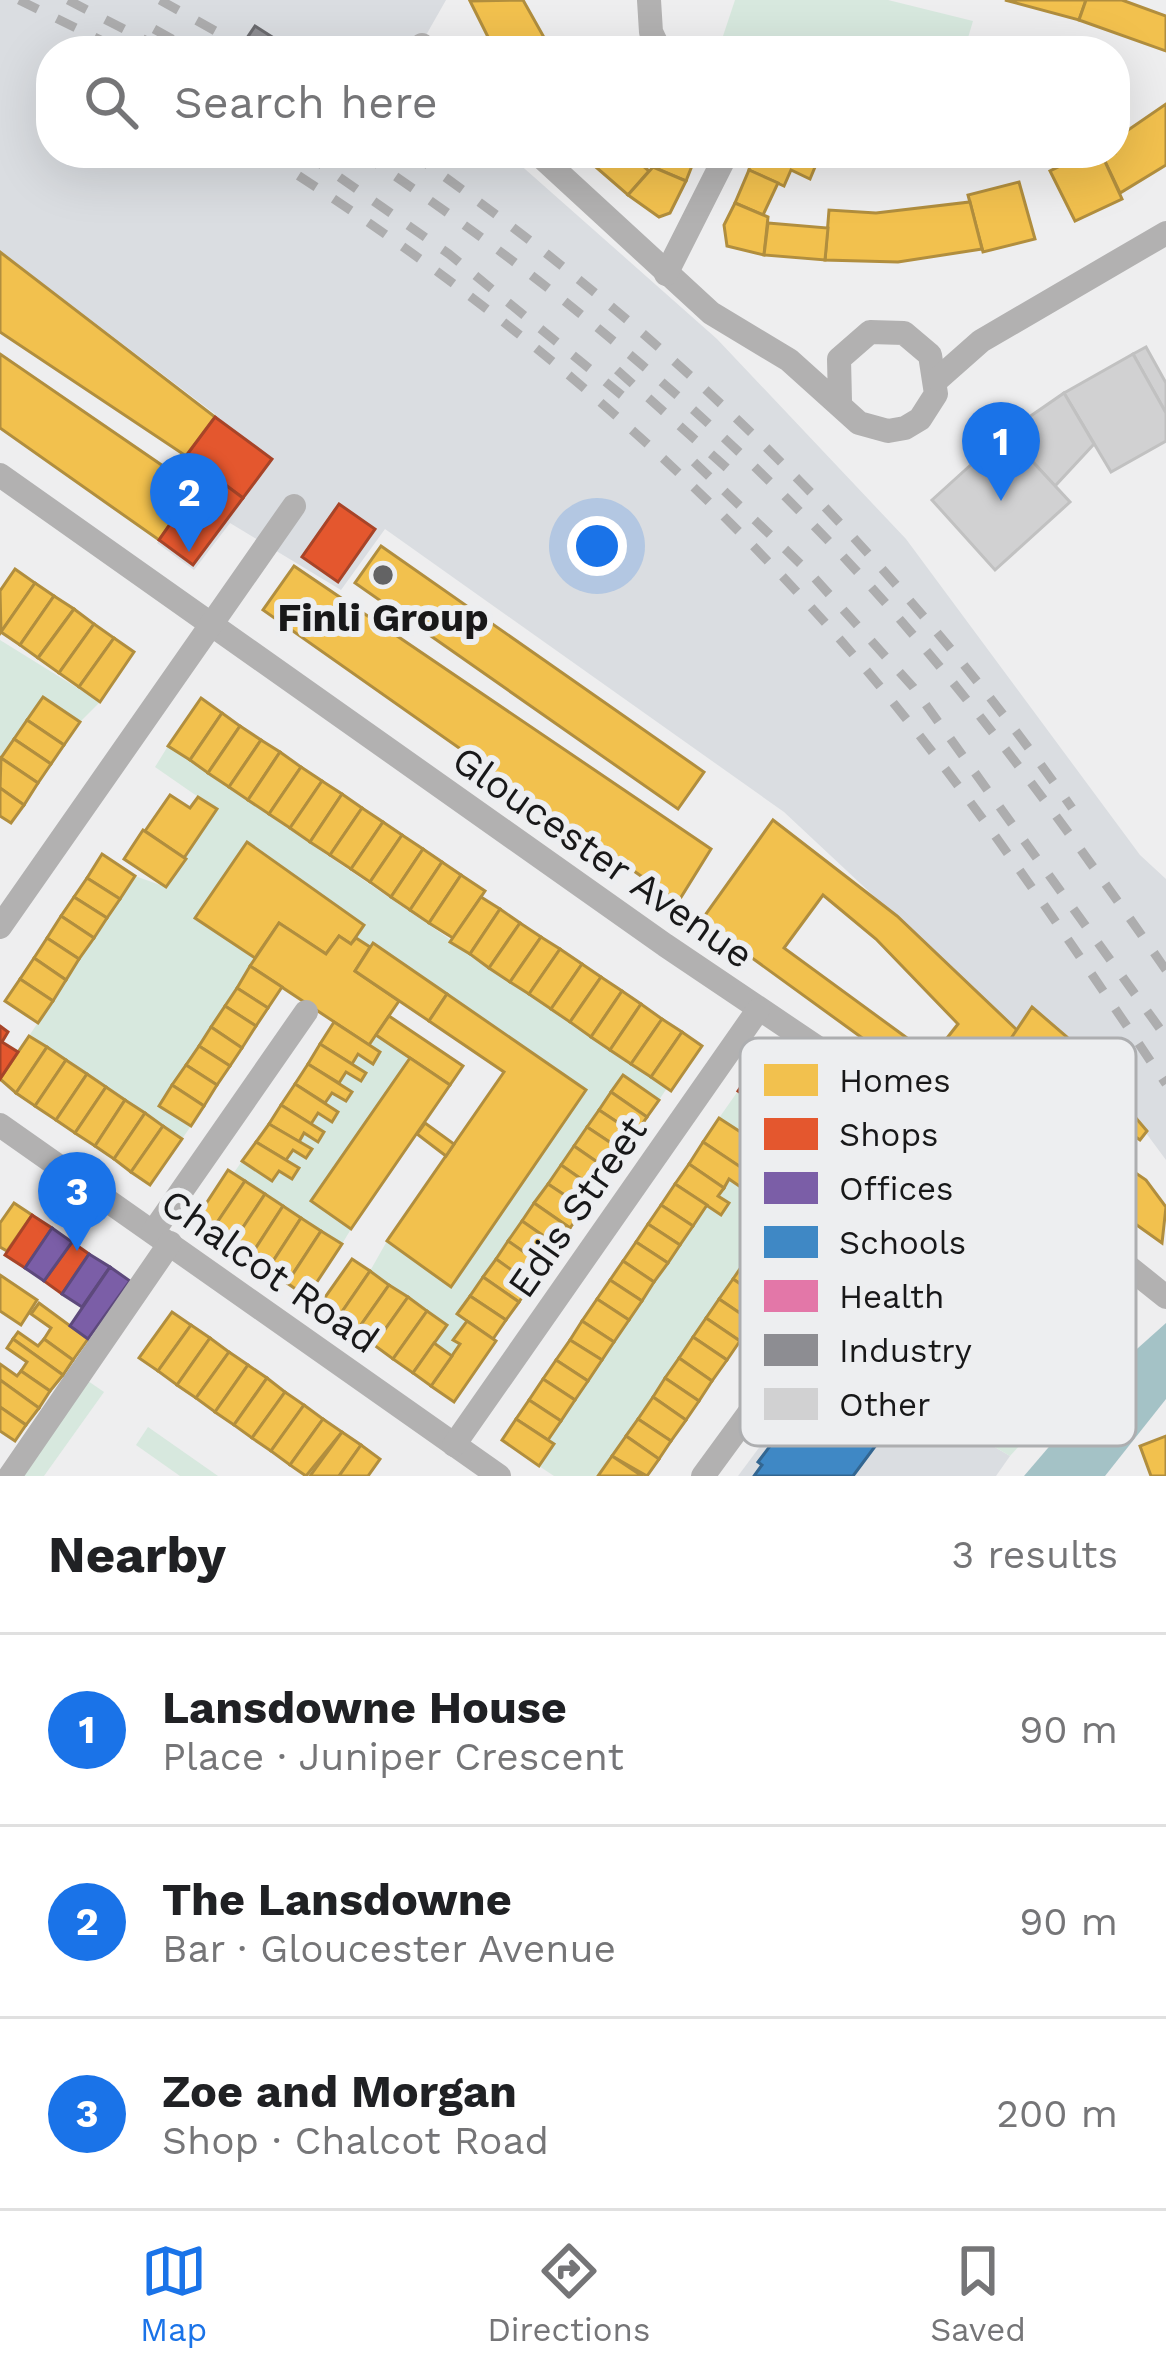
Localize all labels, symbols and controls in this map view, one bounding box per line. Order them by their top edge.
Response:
search box [36,36,1130,168]
icon: search [78,69,144,135]
text: Search here [174,76,438,129]
pin: 1 [962,402,1040,501]
pin: 2 [150,453,228,552]
your location [567,516,627,576]
marker: Finli Group [370,562,396,588]
place label: Finli Group [277,595,489,640]
street label: Gloucester Avenue [444,736,762,978]
legend [740,1038,1136,1446]
text: Homes [839,1061,951,1100]
street label: Edis Street [498,1108,656,1306]
text: Shops [839,1115,938,1154]
pin: 3 [38,1152,116,1251]
text: Offices [839,1169,953,1208]
street label: Chalcot Road [153,1180,387,1362]
text: Schools [839,1223,966,1262]
text: Health [839,1277,944,1316]
text: Industry [839,1331,972,1370]
text: Other [839,1385,930,1424]
text: Nearby [48,1525,226,1584]
text: 3 results [952,1532,1118,1577]
text: Lansdowne House [162,1681,567,1734]
text: 1 [79,1707,95,1752]
text: 90 m [1019,1707,1118,1752]
text: Place · Juniper Crescent [162,1734,624,1779]
text: The Lansdowne [162,1873,512,1926]
text: 2 [75,1899,99,1944]
text: 90 m [1019,1899,1118,1944]
text: Bar · Gloucester Avenue [162,1926,616,1971]
text: Zoe and Morgan [162,2065,517,2118]
text: 3 [75,2091,99,2136]
text: 200 m [996,2091,1118,2136]
text: Shop · Chalcot Road [162,2118,549,2163]
tab: Map [140,2238,207,2349]
tab: Directions [487,2238,650,2349]
tab: Saved [930,2238,1026,2349]

